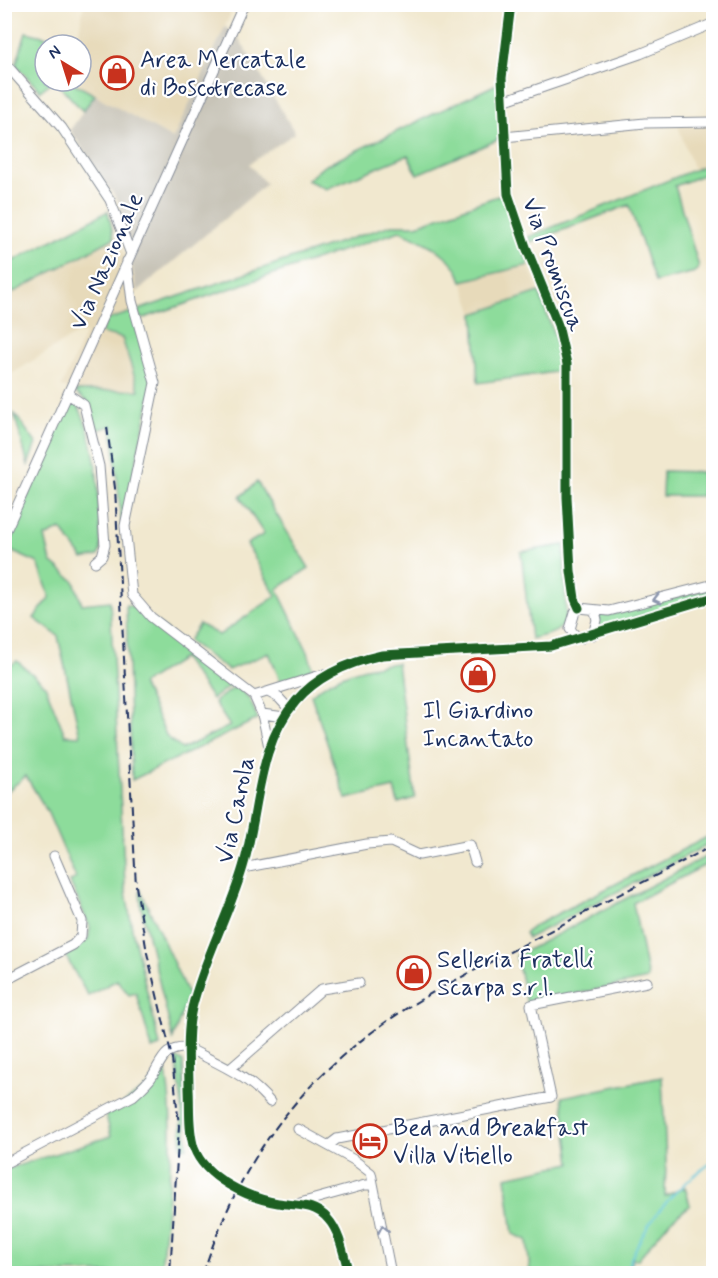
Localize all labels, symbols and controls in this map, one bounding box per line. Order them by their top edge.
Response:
north arrow [33,33,93,93]
text: N [44,41,65,64]
place label: Area Mercatale di Boscotrecase [140,45,306,104]
shop icon: Area Mercatale di Boscotrecase [99,55,135,91]
street label: Via Nazionale [63,188,152,335]
street label: Via Promiscua [514,193,591,336]
one-way arrow [652,592,662,605]
shop icon: Il Giardino Incantato [460,657,496,693]
place label: Il Giardino Incantato [422,696,534,755]
street label: Via Carola [210,754,263,866]
place label: Selleria Fratelli Scarpa s.r.l. [437,945,594,1004]
shop icon: Selleria Fratelli Scarpa s.r.l. [396,955,432,991]
place label: Bed and Breakfast Villa Vitiello [393,1113,588,1172]
hotel icon: Bed and Breakfast Villa Vitiello [352,1123,388,1159]
one-way arrow [377,1224,390,1234]

